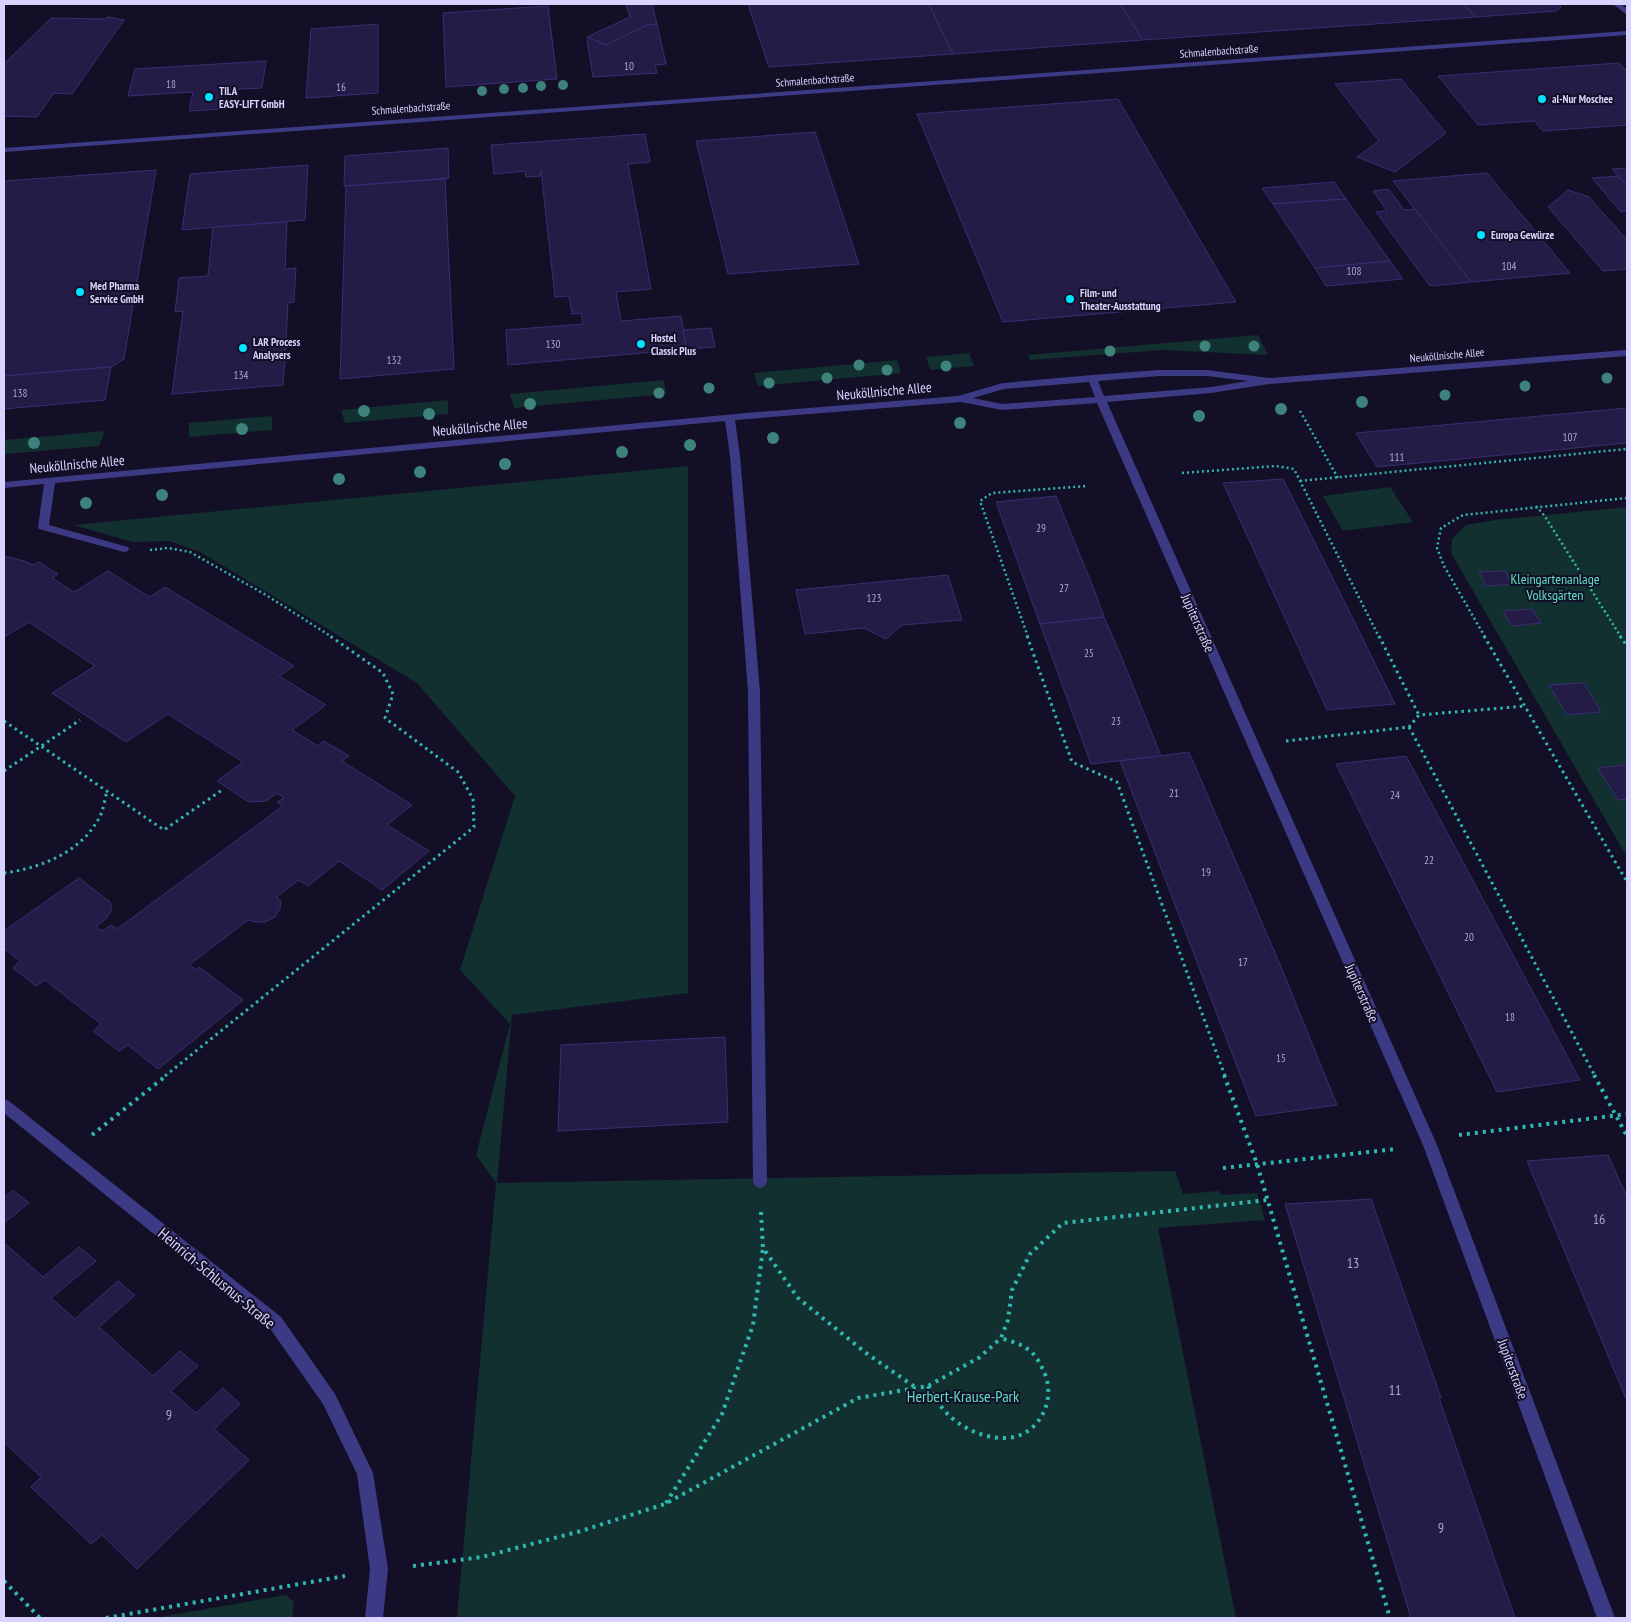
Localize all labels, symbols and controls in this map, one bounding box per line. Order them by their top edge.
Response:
street label: Schmalenbachstraße [1179,41,1259,61]
house number: 10 [624,59,634,73]
street label: Schmalenbachstraße [775,70,855,90]
house number: 18 [166,77,176,91]
house number: 16 [336,80,346,94]
place label: TILA EASY-LIFT GmbH [219,84,285,111]
marker: TILA EASY-LIFT GmbH [203,91,215,103]
place label: al-Nur Moschee [1552,92,1613,106]
marker: al-Nur Moschee [1536,93,1548,105]
street label: Schmalenbachstraße [371,98,451,118]
place label: Europa Gewürze [1491,228,1554,242]
marker: Europa Gewürze [1475,229,1487,241]
house number: 104 [1502,259,1516,273]
house number: 108 [1347,264,1361,278]
place label: Med Pharma Service GmbH [90,279,144,306]
marker: Med Pharma Service GmbH [74,286,86,298]
place label: Film- und Theater-Ausstattung [1080,286,1161,313]
marker: Film- und Theater-Ausstattung [1064,293,1076,305]
place label: Hostel Classic Plus [651,331,696,358]
place label: LAR Process Analysers [252,335,300,362]
house number: 130 [546,337,560,351]
marker: Hostel Classic Plus [635,338,647,350]
marker: LAR Process Analysers [237,342,249,354]
street label: Neuköllnische Allee [1409,345,1485,365]
house number: 132 [387,353,401,367]
house number: 134 [234,368,248,382]
street label: Neuköllnische Allee [836,378,932,404]
house number: 138 [13,386,27,400]
street label: Neuköllnische Allee [432,414,528,440]
house number: 107 [1563,430,1577,444]
house number: 111 [1390,450,1404,464]
street label: Neuköllnische Allee [29,451,125,477]
house number: 29 [1036,521,1046,535]
park label: Kleingartenanlage Volksgärten [1510,570,1600,604]
house number: 27 [1059,581,1069,595]
street label: Jupiterstraße [1177,590,1219,655]
house number: 123 [867,591,881,605]
house number: 25 [1084,646,1094,660]
house number: 23 [1111,714,1121,728]
house number: 21 [1169,786,1179,800]
house number: 24 [1390,788,1400,802]
house number: 22 [1424,853,1434,867]
house number: 19 [1201,865,1211,879]
house number: 20 [1464,930,1474,944]
house number: 17 [1238,955,1248,969]
street label: Jupiterstraße [1341,960,1383,1025]
house number: 18 [1505,1010,1515,1024]
house number: 15 [1276,1051,1286,1065]
house number: 16 [1593,1210,1605,1228]
street label: Heinrich-Schlusnus-Straße [154,1223,280,1333]
house number: 13 [1347,1254,1359,1272]
street label: Jupiterstraße [1493,1336,1532,1402]
house number: 11 [1389,1381,1401,1399]
park label: Herbert-Krause-Park [907,1386,1020,1406]
house number: 9 [166,1406,172,1424]
house number: 9 [1438,1519,1444,1537]

